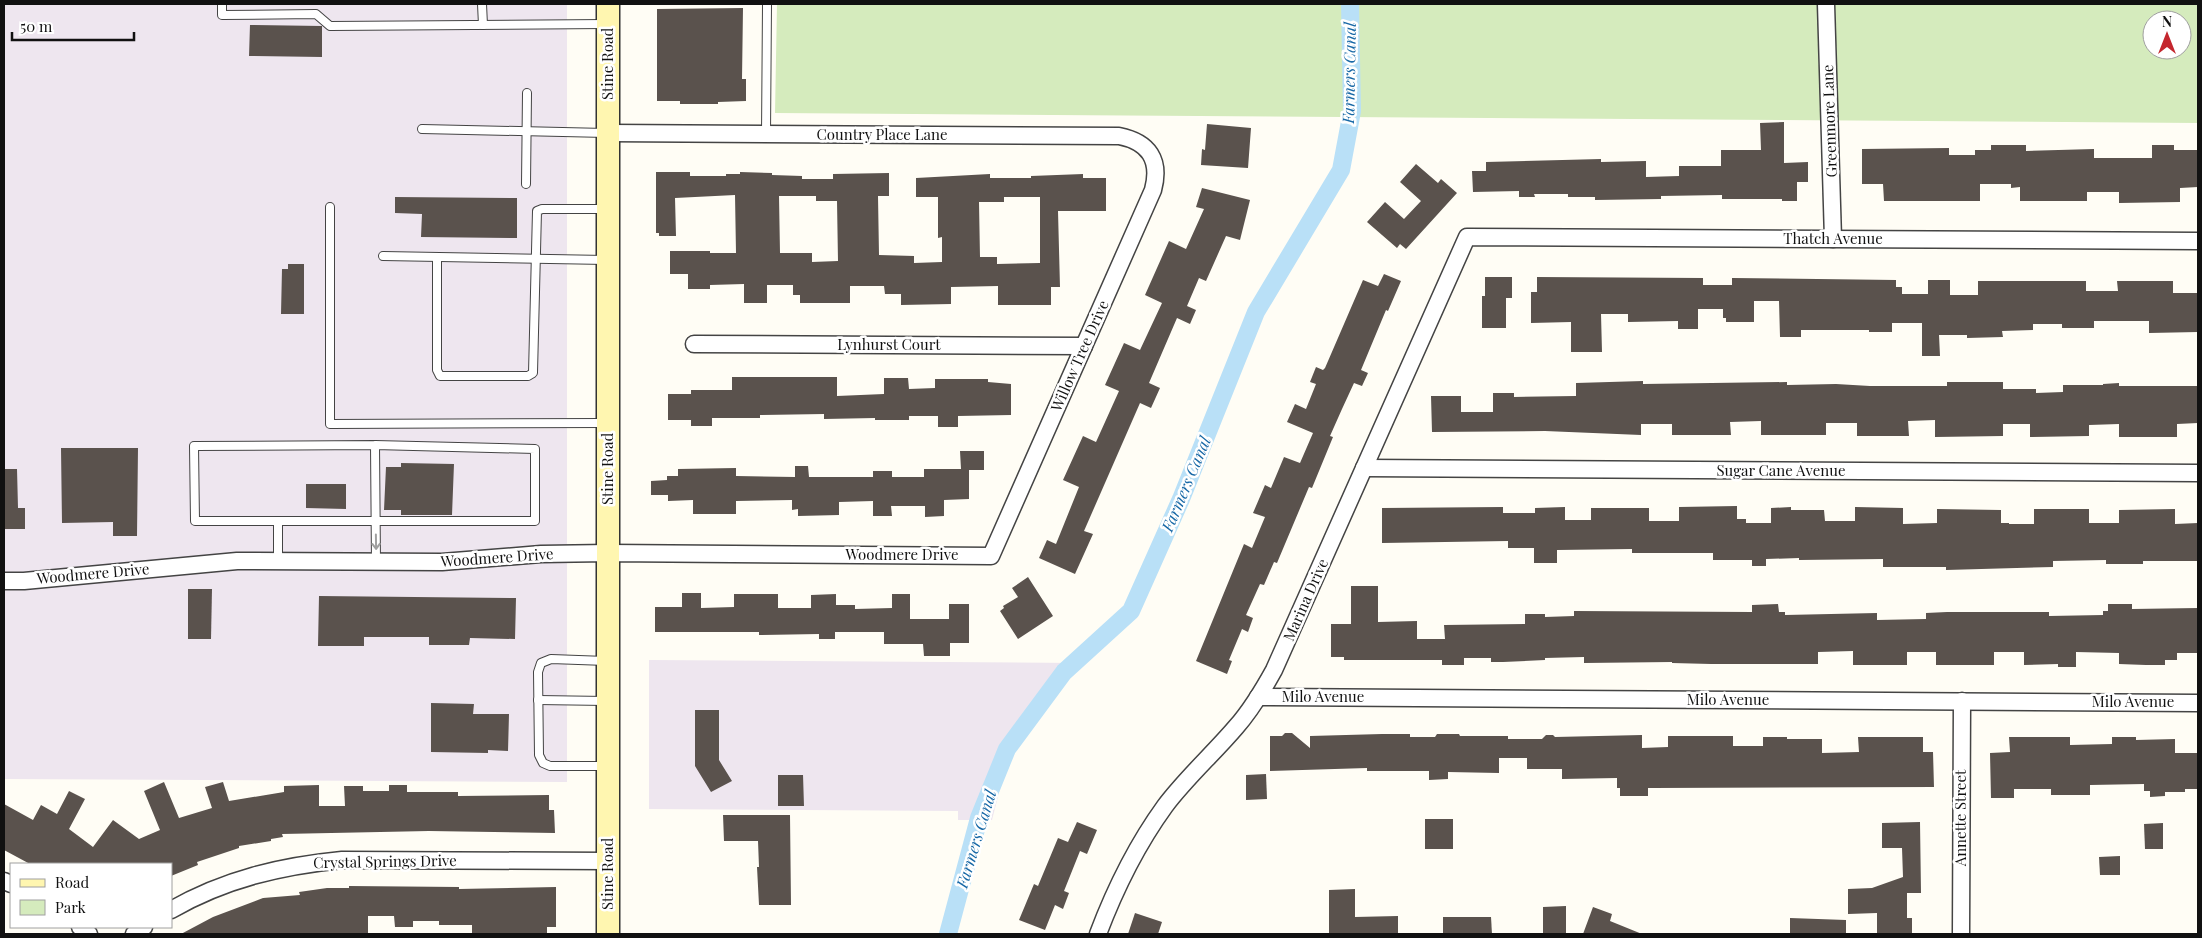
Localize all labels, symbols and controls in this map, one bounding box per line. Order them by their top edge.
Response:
scale bar [12,10,135,42]
north arrow [2142,10,2192,60]
text: N [2162,12,2172,31]
text: 50 m [20,16,53,36]
water label: Farmers Canal [1337,22,1360,125]
street label: Stine Road [597,28,617,100]
street label: Greenmore Lane [1817,64,1841,178]
street label: Country Place Lane [817,124,947,144]
street label: Thatch Avenue [1783,228,1883,248]
street label: Willow Tree Drive [1045,297,1113,415]
street label: Lynhurst Court [837,334,941,354]
water label: Farmers Canal [1156,432,1215,536]
street label: Stine Road [597,433,617,505]
street label: Sugar Cane Avenue [1716,460,1846,480]
one-way arrow [371,533,381,549]
street label: Woodmere Drive [439,543,554,571]
street label: Woodmere Drive [844,544,959,564]
street label: Marina Drive [1278,555,1332,644]
street label: Woodmere Drive [35,558,150,588]
street label: Milo Avenue [1282,686,1364,706]
street label: Milo Avenue [1687,689,1769,709]
street label: Milo Avenue [2092,691,2174,711]
street label: Annette Street [1950,769,1970,867]
water label: Farmers Canal [950,787,1001,891]
street label: Stine Road [597,838,617,910]
street label: Crystal Springs Drive [313,850,457,872]
legend [10,863,172,928]
text: Road [55,872,89,892]
text: Park [55,897,87,917]

